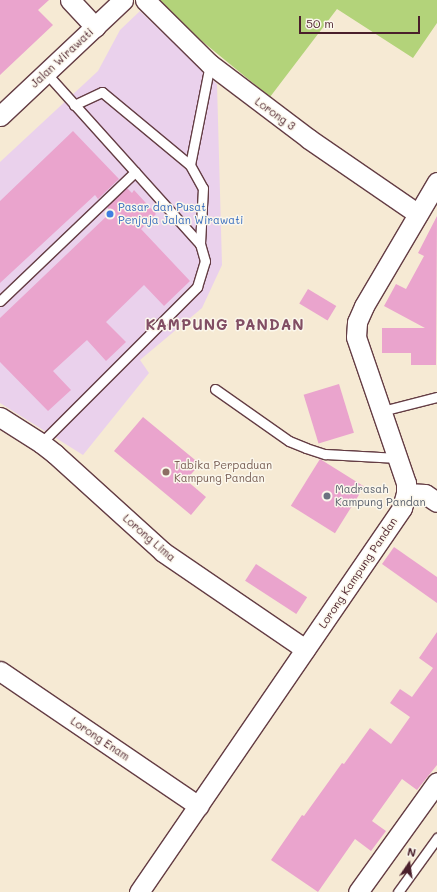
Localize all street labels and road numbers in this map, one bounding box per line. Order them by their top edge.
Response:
street label: Jalan Wirawati [28,26,96,90]
street label: Lorong 3 [252,95,298,133]
street label: Lorong Lima [120,512,178,564]
street label: Lorong Kampung Pandan [316,515,400,631]
street label: Lorong Enam [68,714,132,764]

